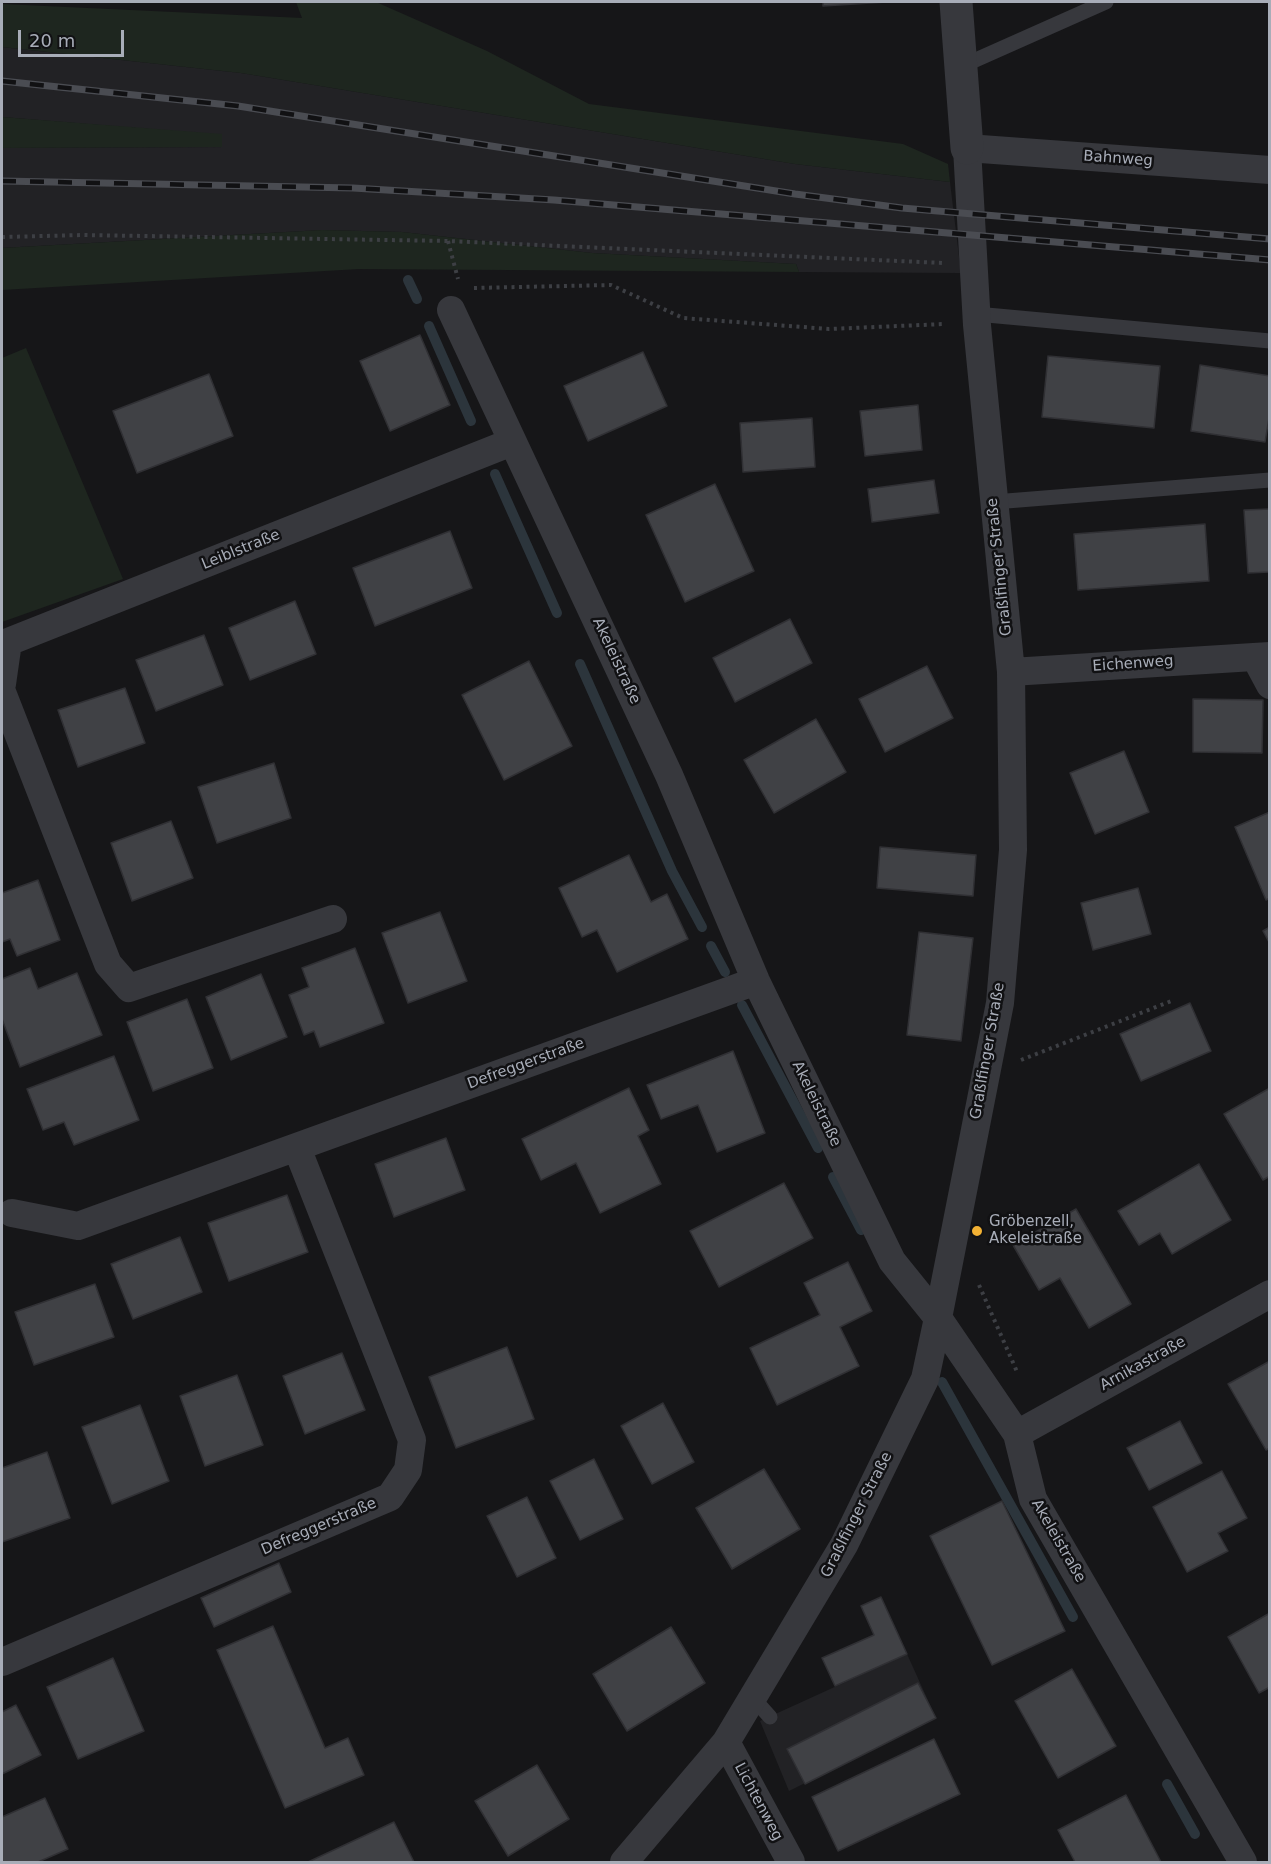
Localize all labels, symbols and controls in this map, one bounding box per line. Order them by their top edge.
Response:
scale bar [21,18,128,56]
text: 20 m [29,30,75,51]
street label: Bahnweg [1083,148,1153,170]
street label: Graßlfinger Straße [984,497,1016,637]
street label: Leiblstraße [199,526,283,574]
street label: Akeleistraße [588,615,644,707]
street label: Eichenweg [1092,652,1174,676]
street label: Graßlfinger Straße [967,981,1009,1121]
street label: Defreggerstraße [465,1034,587,1094]
street label: Akeleistraße [788,1058,844,1150]
place label: Gröbenzell, Akeleistraße [989,1213,1082,1248]
marker: Gröbenzell, Akeleistraße [970,1224,984,1238]
street label: Arnikastraße [1097,1333,1189,1395]
street label: Graßlfinger Straße [818,1449,896,1581]
street label: Defreggerstraße [259,1495,379,1559]
street label: Akeleistraße [1027,1496,1089,1586]
street label: Lichtenweg [730,1760,786,1844]

